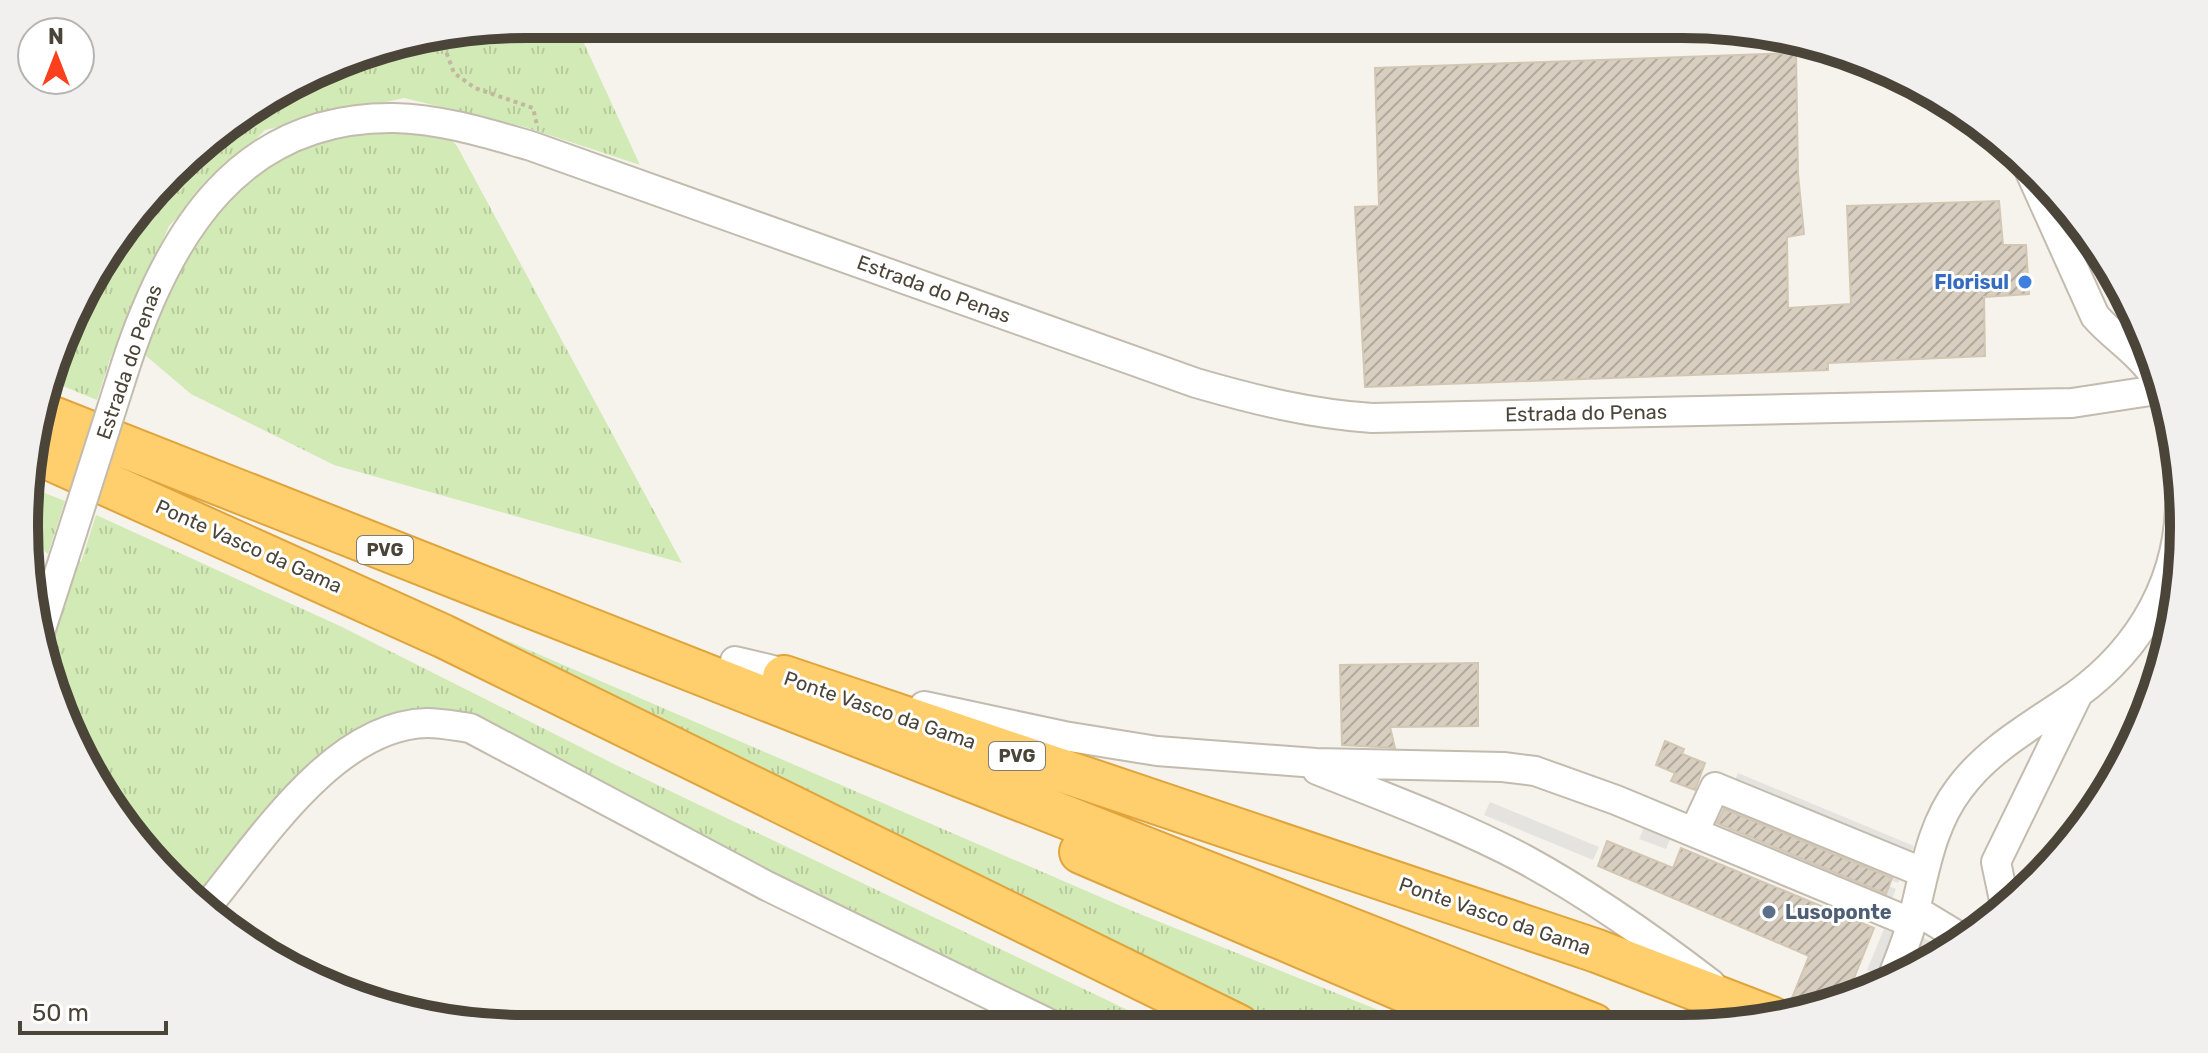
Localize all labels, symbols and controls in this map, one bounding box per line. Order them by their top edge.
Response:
north arrow [16,16,96,96]
text: N [48,23,64,50]
street label: Estrada do Penas [854,250,1014,328]
place label: Florisul [1934,270,2009,294]
marker: Florisul [2016,273,2034,291]
street label: Estrada do Penas [91,282,167,442]
street label: Estrada do Penas [1505,400,1667,426]
street label: Ponte Vasco da Gama [152,494,346,598]
road number: PVG [357,536,413,564]
street label: Ponte Vasco da Gama [781,666,979,754]
road number: PVG [989,742,1045,770]
street label: Ponte Vasco da Gama [1396,872,1594,960]
place label: Lusoponte [1785,900,1892,924]
marker: Lusoponte [1760,903,1778,921]
scale bar [20,985,166,1035]
text: 50 m [32,999,89,1027]

